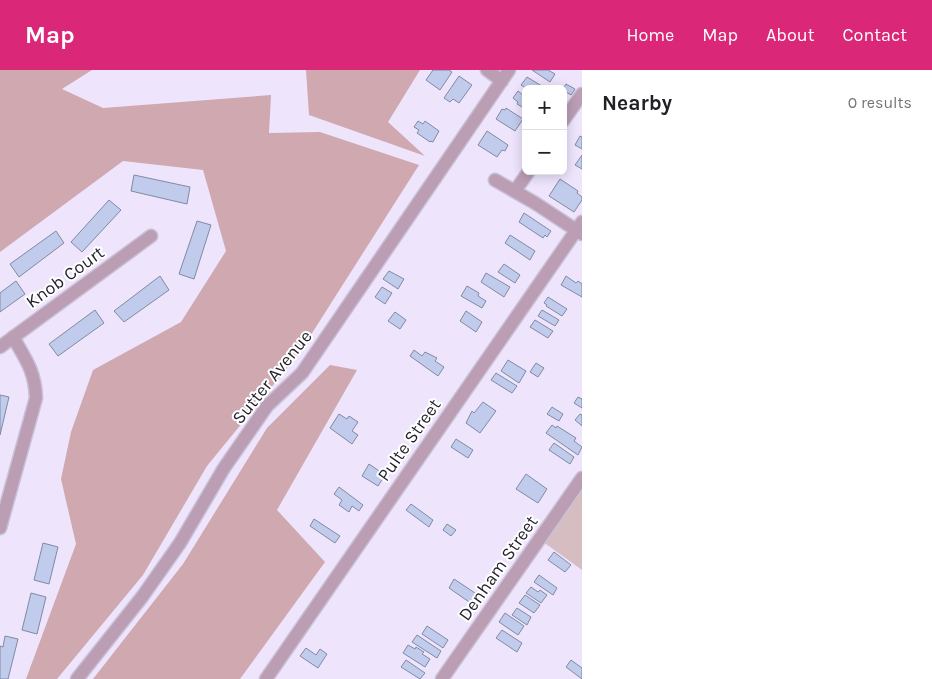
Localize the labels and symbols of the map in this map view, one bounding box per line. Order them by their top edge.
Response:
street label: Knob Court [21,241,109,313]
street label: Sutter Avenue [227,326,317,428]
street label: Pulte Street [373,394,446,485]
street label: Denham Street [454,511,542,625]

